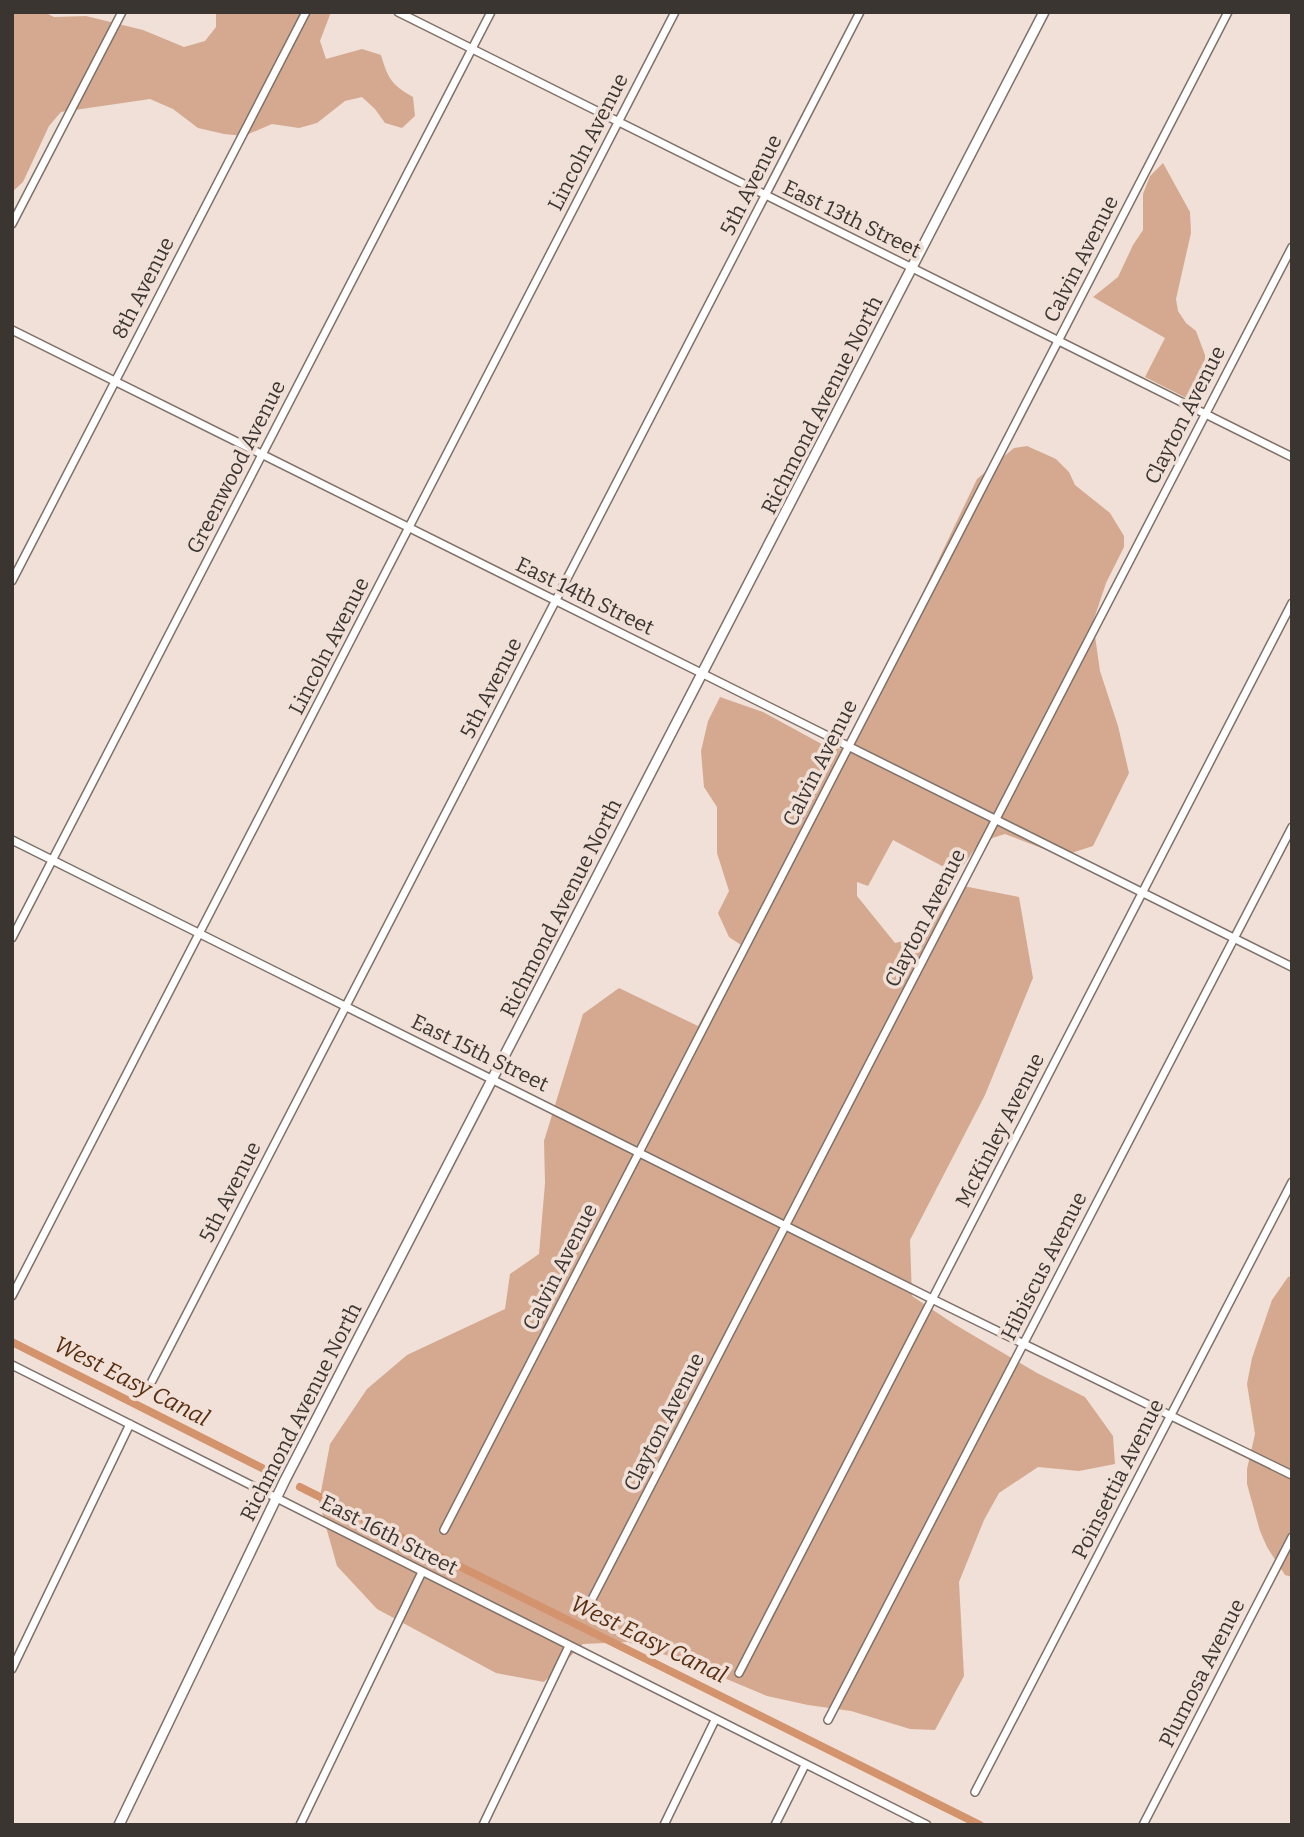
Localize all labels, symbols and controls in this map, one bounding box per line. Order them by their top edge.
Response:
street label: Lincoln Avenue [542,69,634,215]
street label: 5th Avenue [715,130,787,240]
street label: East 13th Street [779,174,926,264]
street label: Calvin Avenue [1038,191,1124,327]
street label: 8th Avenue [106,233,180,343]
street label: Richmond Avenue North [756,292,888,518]
street label: Clayton Avenue [1139,342,1231,488]
street label: Greenwood Avenue [181,376,291,558]
street label: East 14th Street [512,551,659,641]
street label: Lincoln Avenue [283,573,375,719]
street label: 5th Avenue [455,633,527,743]
street label: Calvin Avenue [777,695,863,831]
street label: Richmond Avenue North [495,795,627,1021]
street label: Clayton Avenue [879,845,971,991]
street label: East 15th Street [407,1009,553,1098]
street label: McKinley Avenue [950,1049,1050,1211]
street label: 5th Avenue [194,1137,266,1247]
street label: Hibiscus Avenue [995,1188,1093,1344]
street label: Calvin Avenue [517,1199,603,1335]
street label: Richmond Avenue North [235,1299,367,1525]
water label: West Easy Canal [50,1330,214,1432]
street label: Clayton Avenue [618,1349,710,1495]
street label: Poinsettia Avenue [1066,1395,1170,1563]
street label: East 16th Street [316,1489,462,1581]
water label: West Easy Canal [566,1589,732,1689]
street label: Plumosa Avenue [1153,1594,1251,1752]

